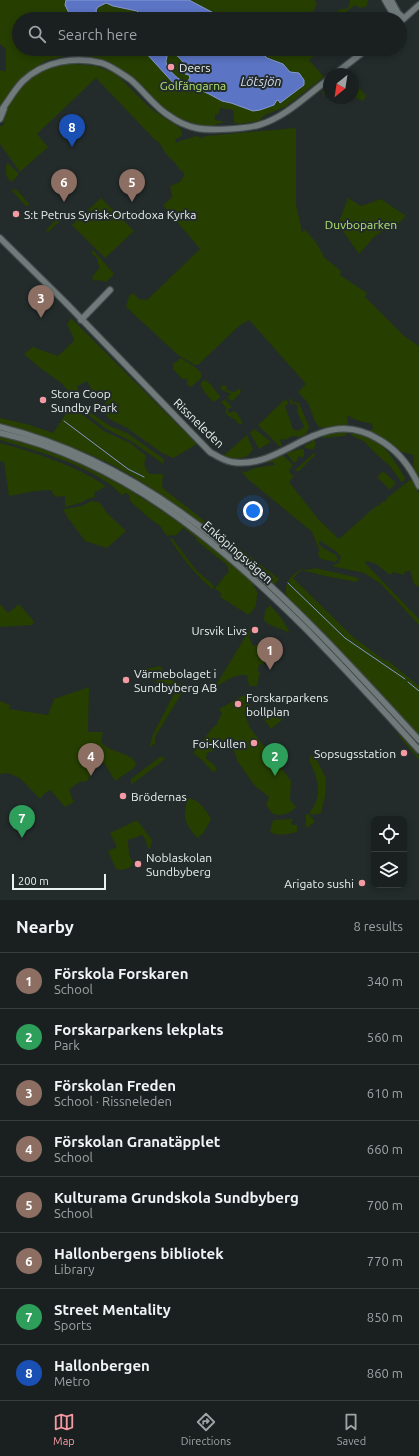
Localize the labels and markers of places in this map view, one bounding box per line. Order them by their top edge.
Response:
place label: Deers [179,61,210,74]
marker: Deers [166,62,176,72]
pin: 8 [59,114,85,147]
pin: 6 [51,169,77,202]
pin: 5 [119,169,145,202]
place label: S:t Petrus Syrisk-Ortodoxa Kyrka [24,208,196,221]
marker: S:t Petrus Syrisk-Ortodoxa Kyrka [11,209,21,219]
pin: 3 [28,285,54,318]
place label: Stora Coop Sundby Park [51,387,117,414]
marker: Stora Coop Sundby Park [38,395,48,405]
place label: Ursvik Livs [191,624,247,637]
marker: Ursvik Livs [250,625,260,635]
pin: 1 [257,637,283,670]
place label: Värmebolaget i Sundbyberg AB [134,667,217,694]
marker: Värmebolaget i Sundbyberg AB [121,675,131,685]
place label: Forskarparkens bollplan [246,691,328,718]
marker: Forskarparkens bollplan [233,699,243,709]
place label: Foi-Kullen [192,737,246,750]
marker: Foi-Kullen [249,738,259,748]
pin: 4 [78,743,104,776]
pin: 2 [262,743,288,776]
place label: Sopsugsstation [314,747,396,760]
marker: Sopsugsstation [399,748,409,758]
place label: Brödernas [131,790,187,803]
marker: Brödernas [118,791,128,801]
pin: 7 [9,805,35,838]
place label: Noblaskolan Sundbyberg [146,851,212,878]
marker: Noblaskolan Sundbyberg [133,859,143,869]
place label: Arigato sushi [284,877,354,890]
marker: Arigato sushi [357,878,367,888]

